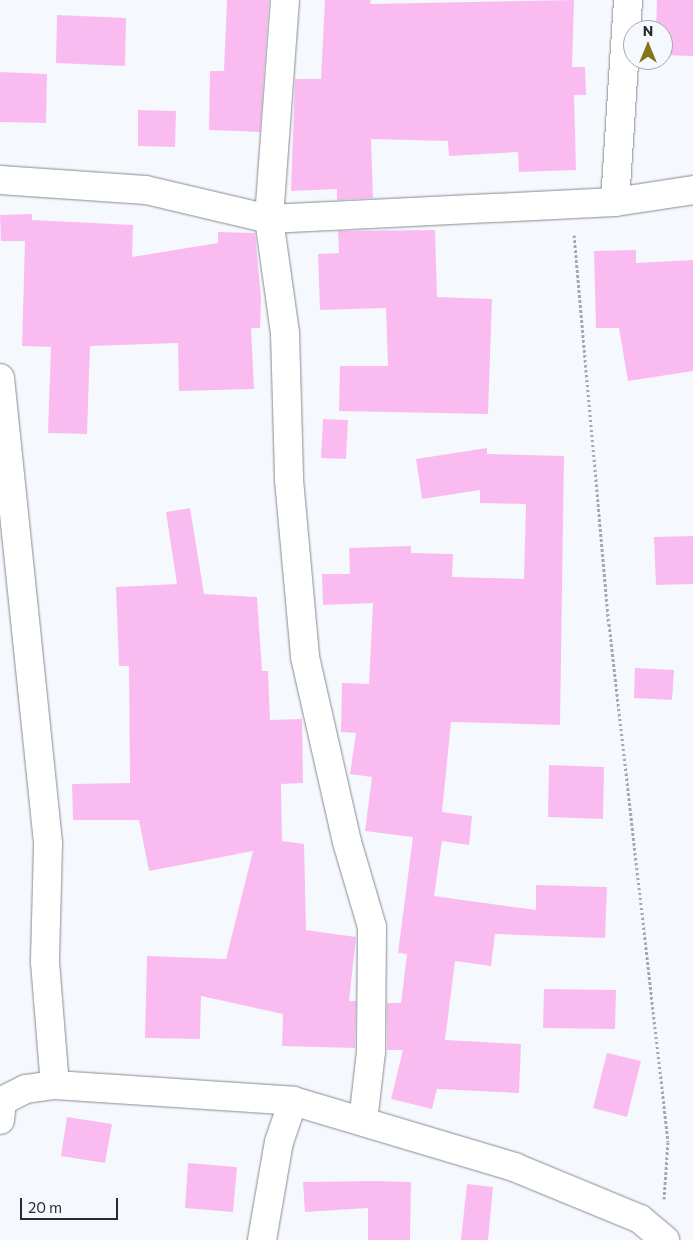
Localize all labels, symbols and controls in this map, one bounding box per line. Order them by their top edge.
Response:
north arrow [623,20,673,70]
text: N [643,22,653,39]
scale bar [22,1188,120,1220]
text: 20 m [28,1198,62,1216]

